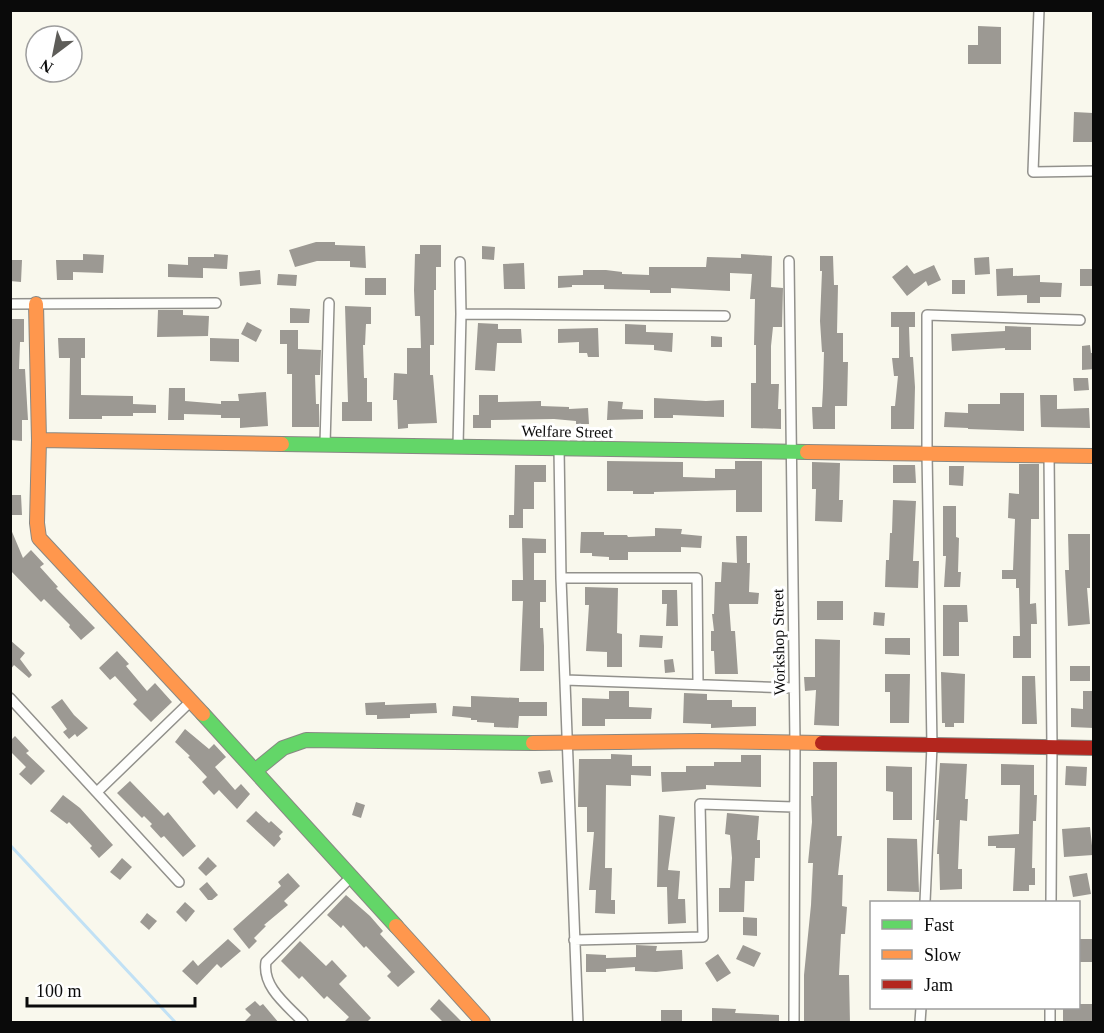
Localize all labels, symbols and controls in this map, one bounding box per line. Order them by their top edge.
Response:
north arrow [24,24,84,84]
text: N [37,56,56,77]
street label: Welfare Street [521,422,613,441]
street label: Workshop Street [769,588,789,695]
legend [870,901,1080,1009]
text: Fast [924,915,954,935]
text: Slow [924,945,961,965]
scale bar [27,970,195,1008]
text: Jam [924,975,953,995]
text: 100 m [36,981,82,1001]

